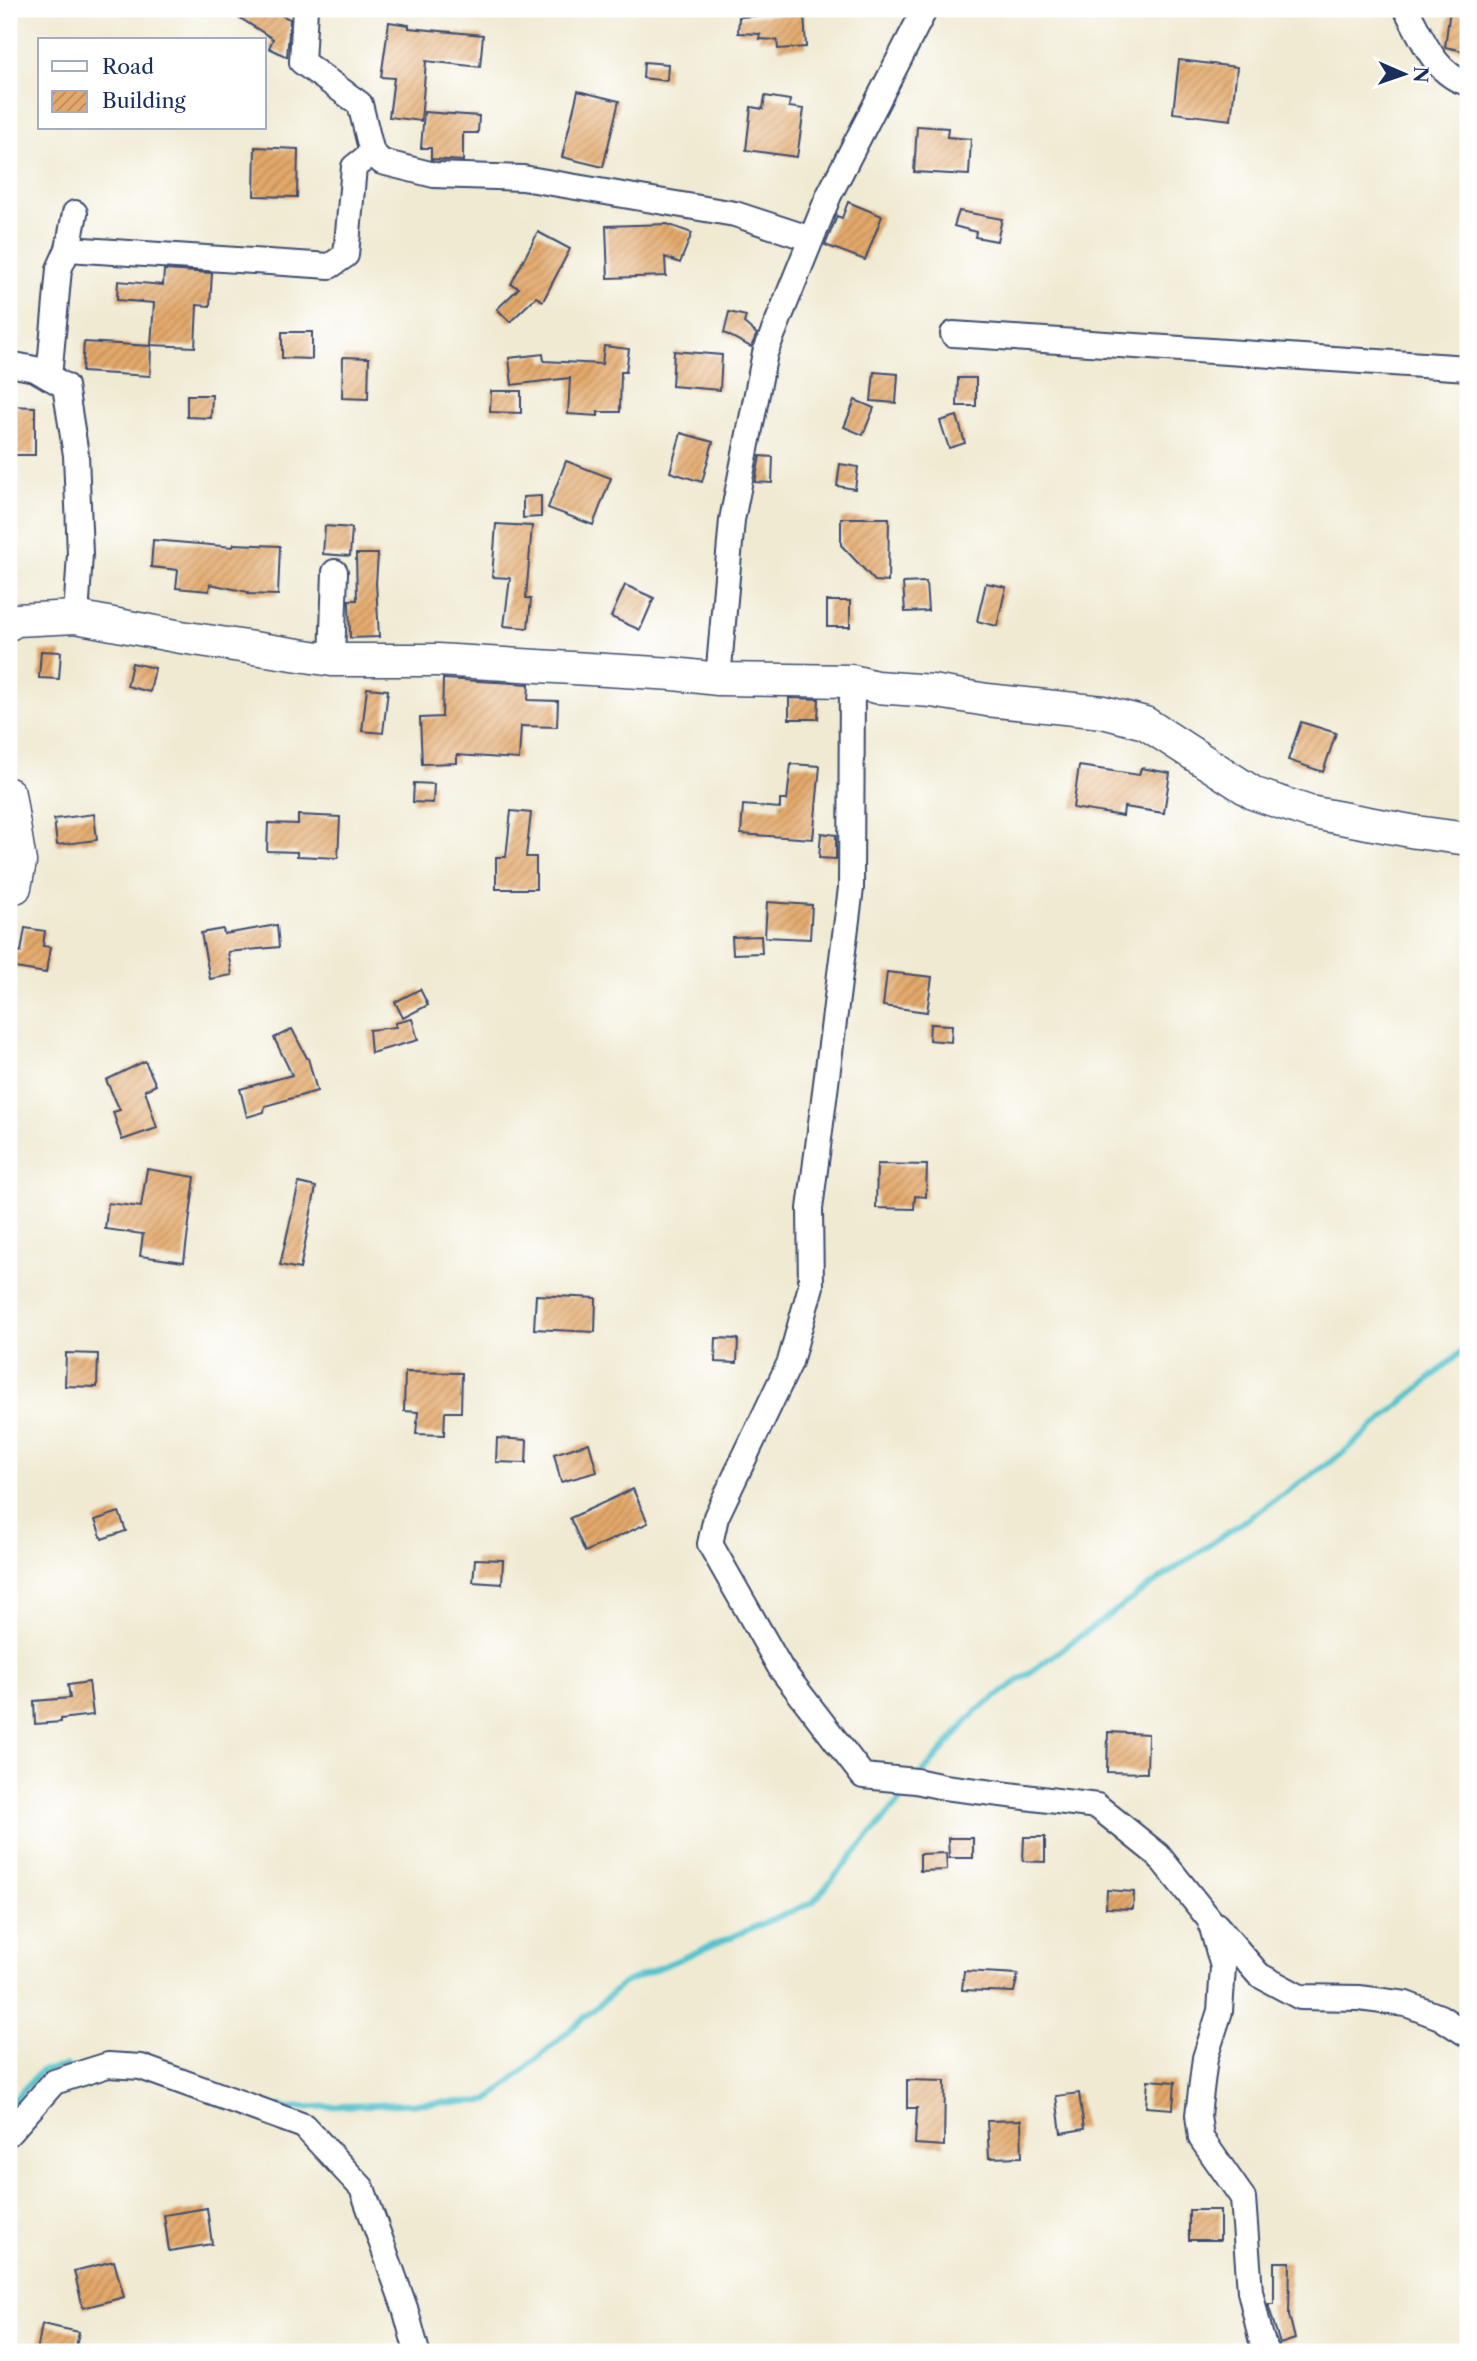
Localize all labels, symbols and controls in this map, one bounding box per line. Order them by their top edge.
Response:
legend [38,38,266,130]
north arrow [1368,38,1438,108]
text: Road [102,54,154,79]
text: N [1409,66,1432,83]
text: Building [102,88,187,113]

